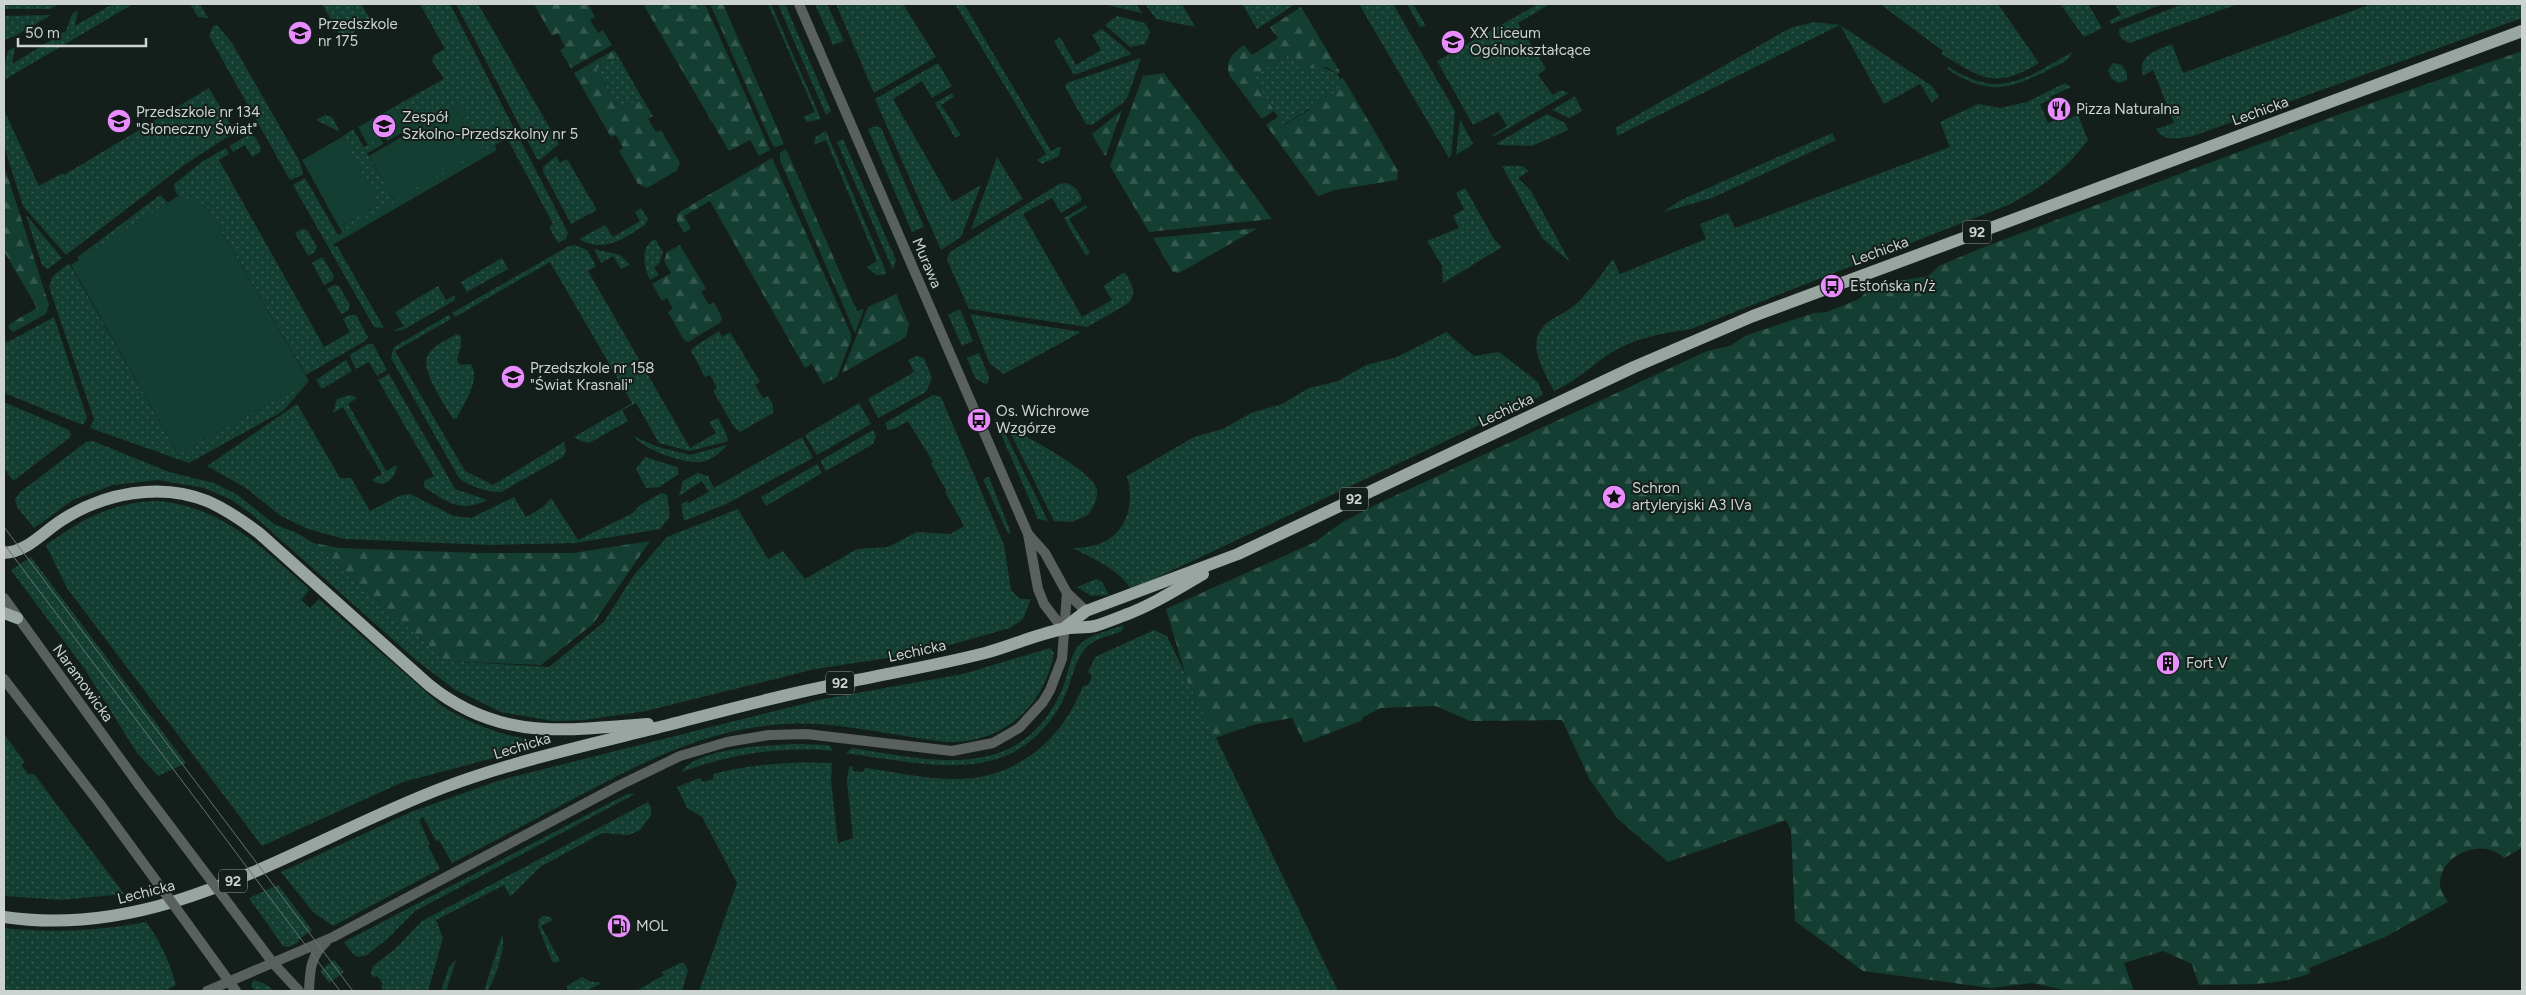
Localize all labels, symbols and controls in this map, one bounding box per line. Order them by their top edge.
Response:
scale bar [18,15,145,47]
place label: Przedszkole nr 175 [318,15,398,50]
school or university icon: Przedszkole nr 175 [287,20,313,46]
text: 50 m [25,24,60,42]
place label: XX Liceum Ogólnokształcące [1470,24,1591,59]
school or university icon: XX Liceum Ogólnokształcące [1440,29,1466,55]
street label: Lechicka [2229,92,2291,130]
restaurant icon: Pizza Naturalna [2046,96,2072,122]
place label: Pizza Naturalna [2076,100,2180,118]
place label: Przedszkole nr 134 "Słoneczny Świat" [136,103,260,138]
school or university icon: Przedszkole nr 134 "Słoneczny Świat" [106,108,132,134]
place label: Zespół Szkolno-Przedszkolny nr 5 [402,108,578,143]
school or university icon: Zespół Szkolno-Przedszkolny nr 5 [371,113,397,139]
road number: 92 [1963,220,1991,243]
street label: Lechicka [1849,232,1911,270]
street label: Murawa [908,235,946,291]
bus stop icon: Estońska n/ż [1819,273,1845,299]
place label: Estońska n/ż [1850,277,1936,295]
place label: Przedszkole nr 158 "Świat Krasnali" [530,359,655,394]
school or university icon: Przedszkole nr 158 "Świat Krasnali" [500,364,526,390]
street label: Lechicka [1476,389,1536,431]
place label: Os. Wichrowe Wzgórze [996,402,1089,437]
bus stop icon: Os. Wichrowe Wzgórze [966,407,992,433]
place label: Schron artyleryjski A3 IVa [1632,479,1752,514]
place icon: Schron artyleryjski A3 IVa [1601,484,1627,510]
road number: 92 [1340,488,1368,510]
street label: Lechicka [886,636,948,666]
street label: Naramowicka [49,641,117,725]
building icon: Fort V [2155,650,2181,676]
place label: Fort V [2186,654,2228,672]
road number: 92 [826,671,854,694]
street label: Lechicka [491,729,553,763]
road number: 92 [219,869,247,892]
street label: Lechicka [115,876,177,908]
fuel station icon: MOL [606,913,632,939]
place label: MOL [636,917,668,935]

